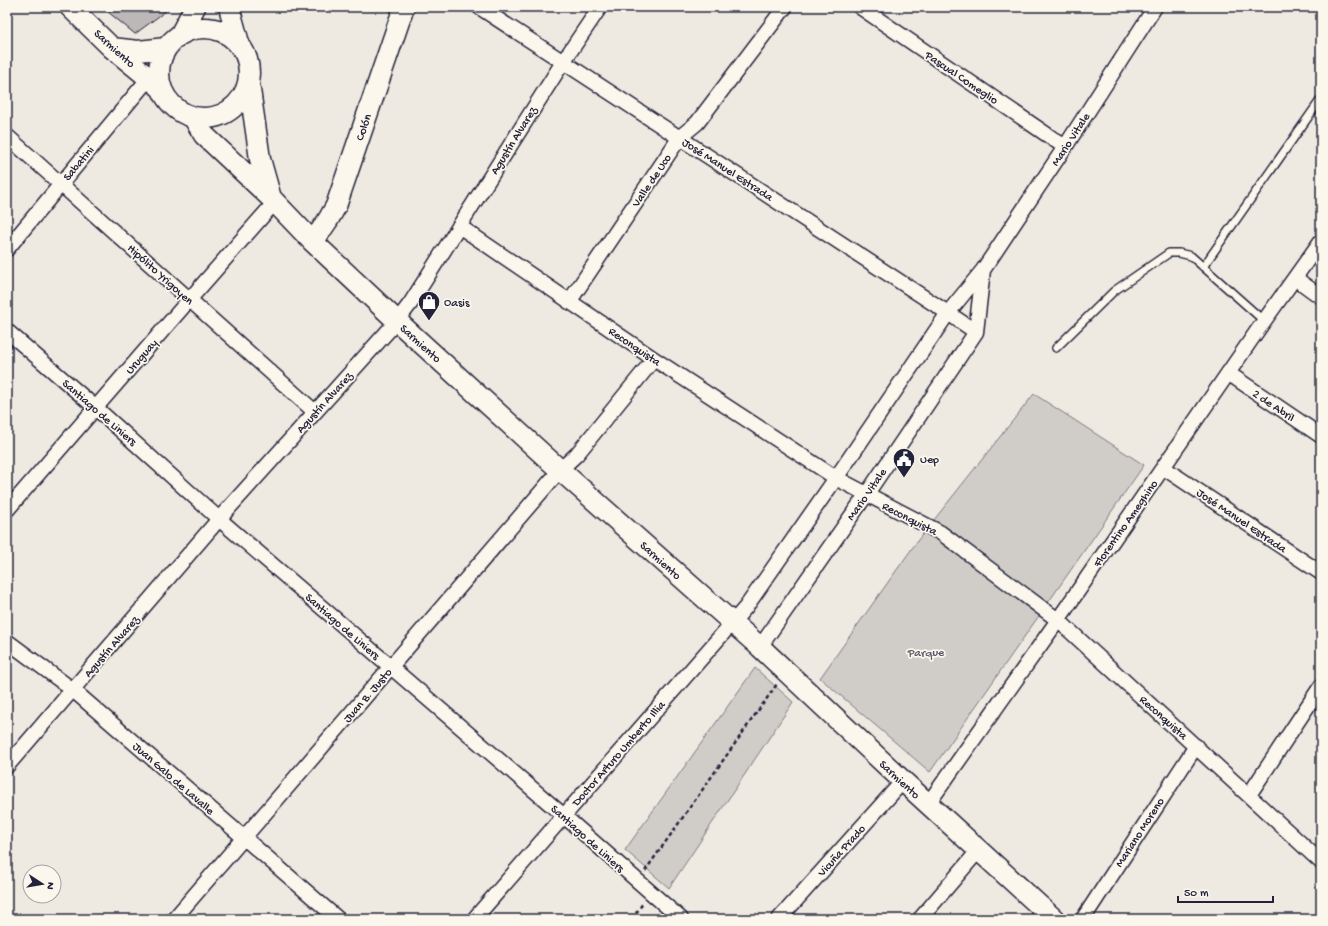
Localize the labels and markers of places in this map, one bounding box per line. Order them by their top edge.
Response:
shop icon: Oasis [416,289,442,322]
place label: Oasis [444,297,470,311]
public building icon: Uep [891,446,917,479]
place label: Uep [920,454,939,468]

